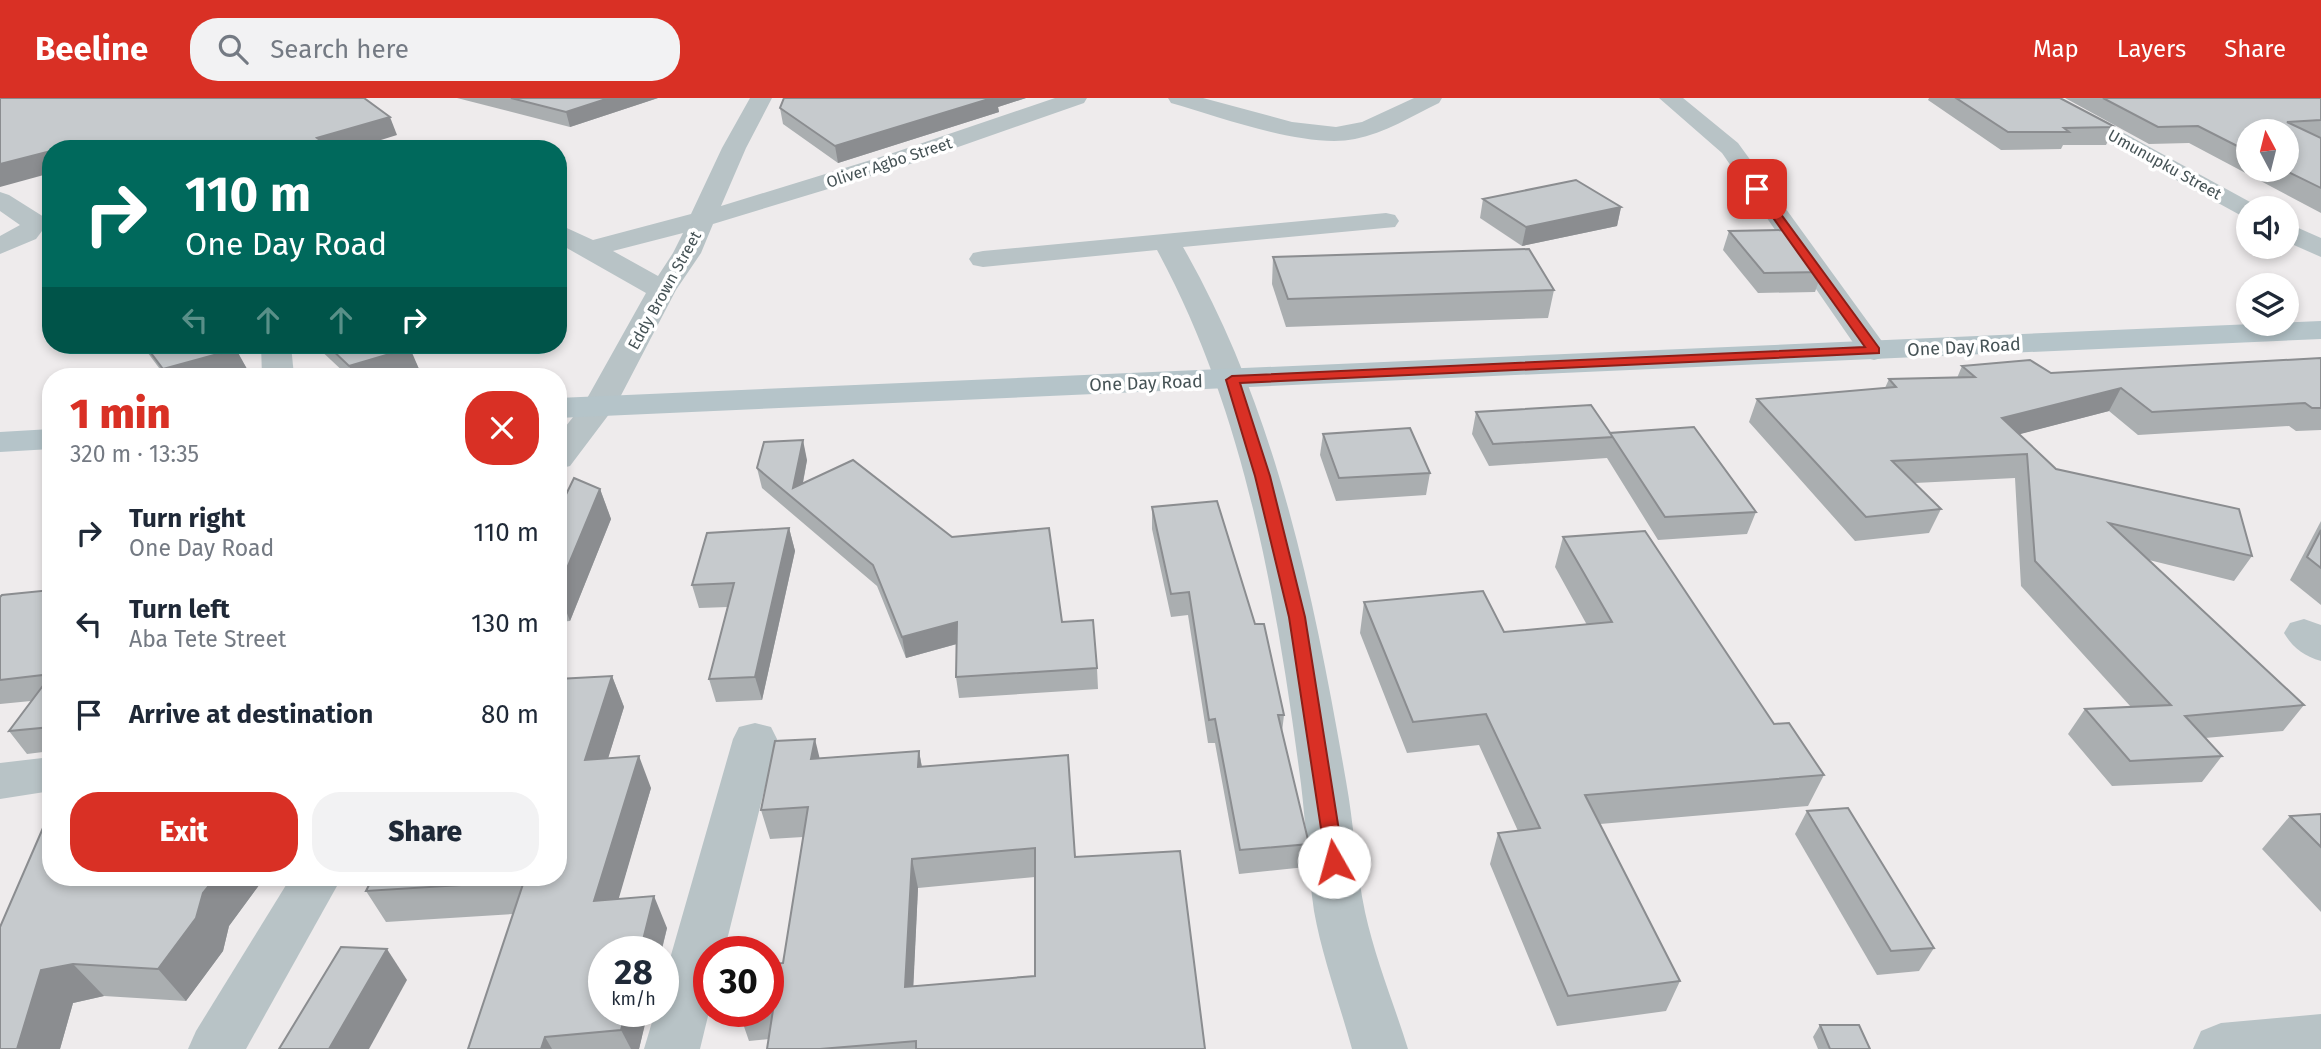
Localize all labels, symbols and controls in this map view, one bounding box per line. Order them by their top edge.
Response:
search box [190,18,680,81]
text: Beeline [35,29,148,69]
icon: search [214,30,252,68]
text: Search here [270,34,409,65]
text: Map [2033,35,2079,63]
text: Layers [2117,35,2186,63]
text: Share [2224,35,2286,63]
north arrow [2236,119,2300,182]
map controls [2236,119,2299,336]
street label: Umunupku Street [2105,125,2225,204]
street label: Oliver Agbo Street [824,133,955,192]
pin [1727,159,1787,219]
text: 110 m [185,165,311,224]
icon: right [70,168,161,259]
icon: arrive [1738,170,1776,208]
button: sound [2236,196,2299,259]
text: One Day Road [185,225,387,263]
street label: Eddy Brown Street [624,227,705,353]
button: layers [2236,273,2299,336]
icon: left [176,301,214,339]
icon: ahead [249,301,287,339]
icon: ahead [322,301,360,339]
icon: right [395,301,433,339]
street label: One Day Road [1907,333,2021,361]
street label: One Day Road [1089,370,1203,396]
text: 1 min [70,389,171,439]
button: close [465,391,539,465]
text: 320 m · 13:35 [70,440,199,468]
text: Turn right [129,503,246,534]
icon: right [70,514,108,552]
text: 110 m [473,517,539,548]
text: One Day Road [129,534,274,562]
text: Turn left [129,594,230,625]
icon: left [70,605,108,643]
text: 130 m [471,608,539,639]
text: Aba Tete Street [129,625,286,653]
icon: arrive [70,696,108,734]
text: Arrive at destination [129,699,373,730]
text: 80 m [481,699,539,730]
button: Exit [70,792,298,872]
button: Share [312,792,539,872]
position arrow [1297,825,1371,899]
speed limit sign: 30 [693,936,784,1027]
text: 28 [614,951,653,993]
text: km/h [611,988,656,1010]

